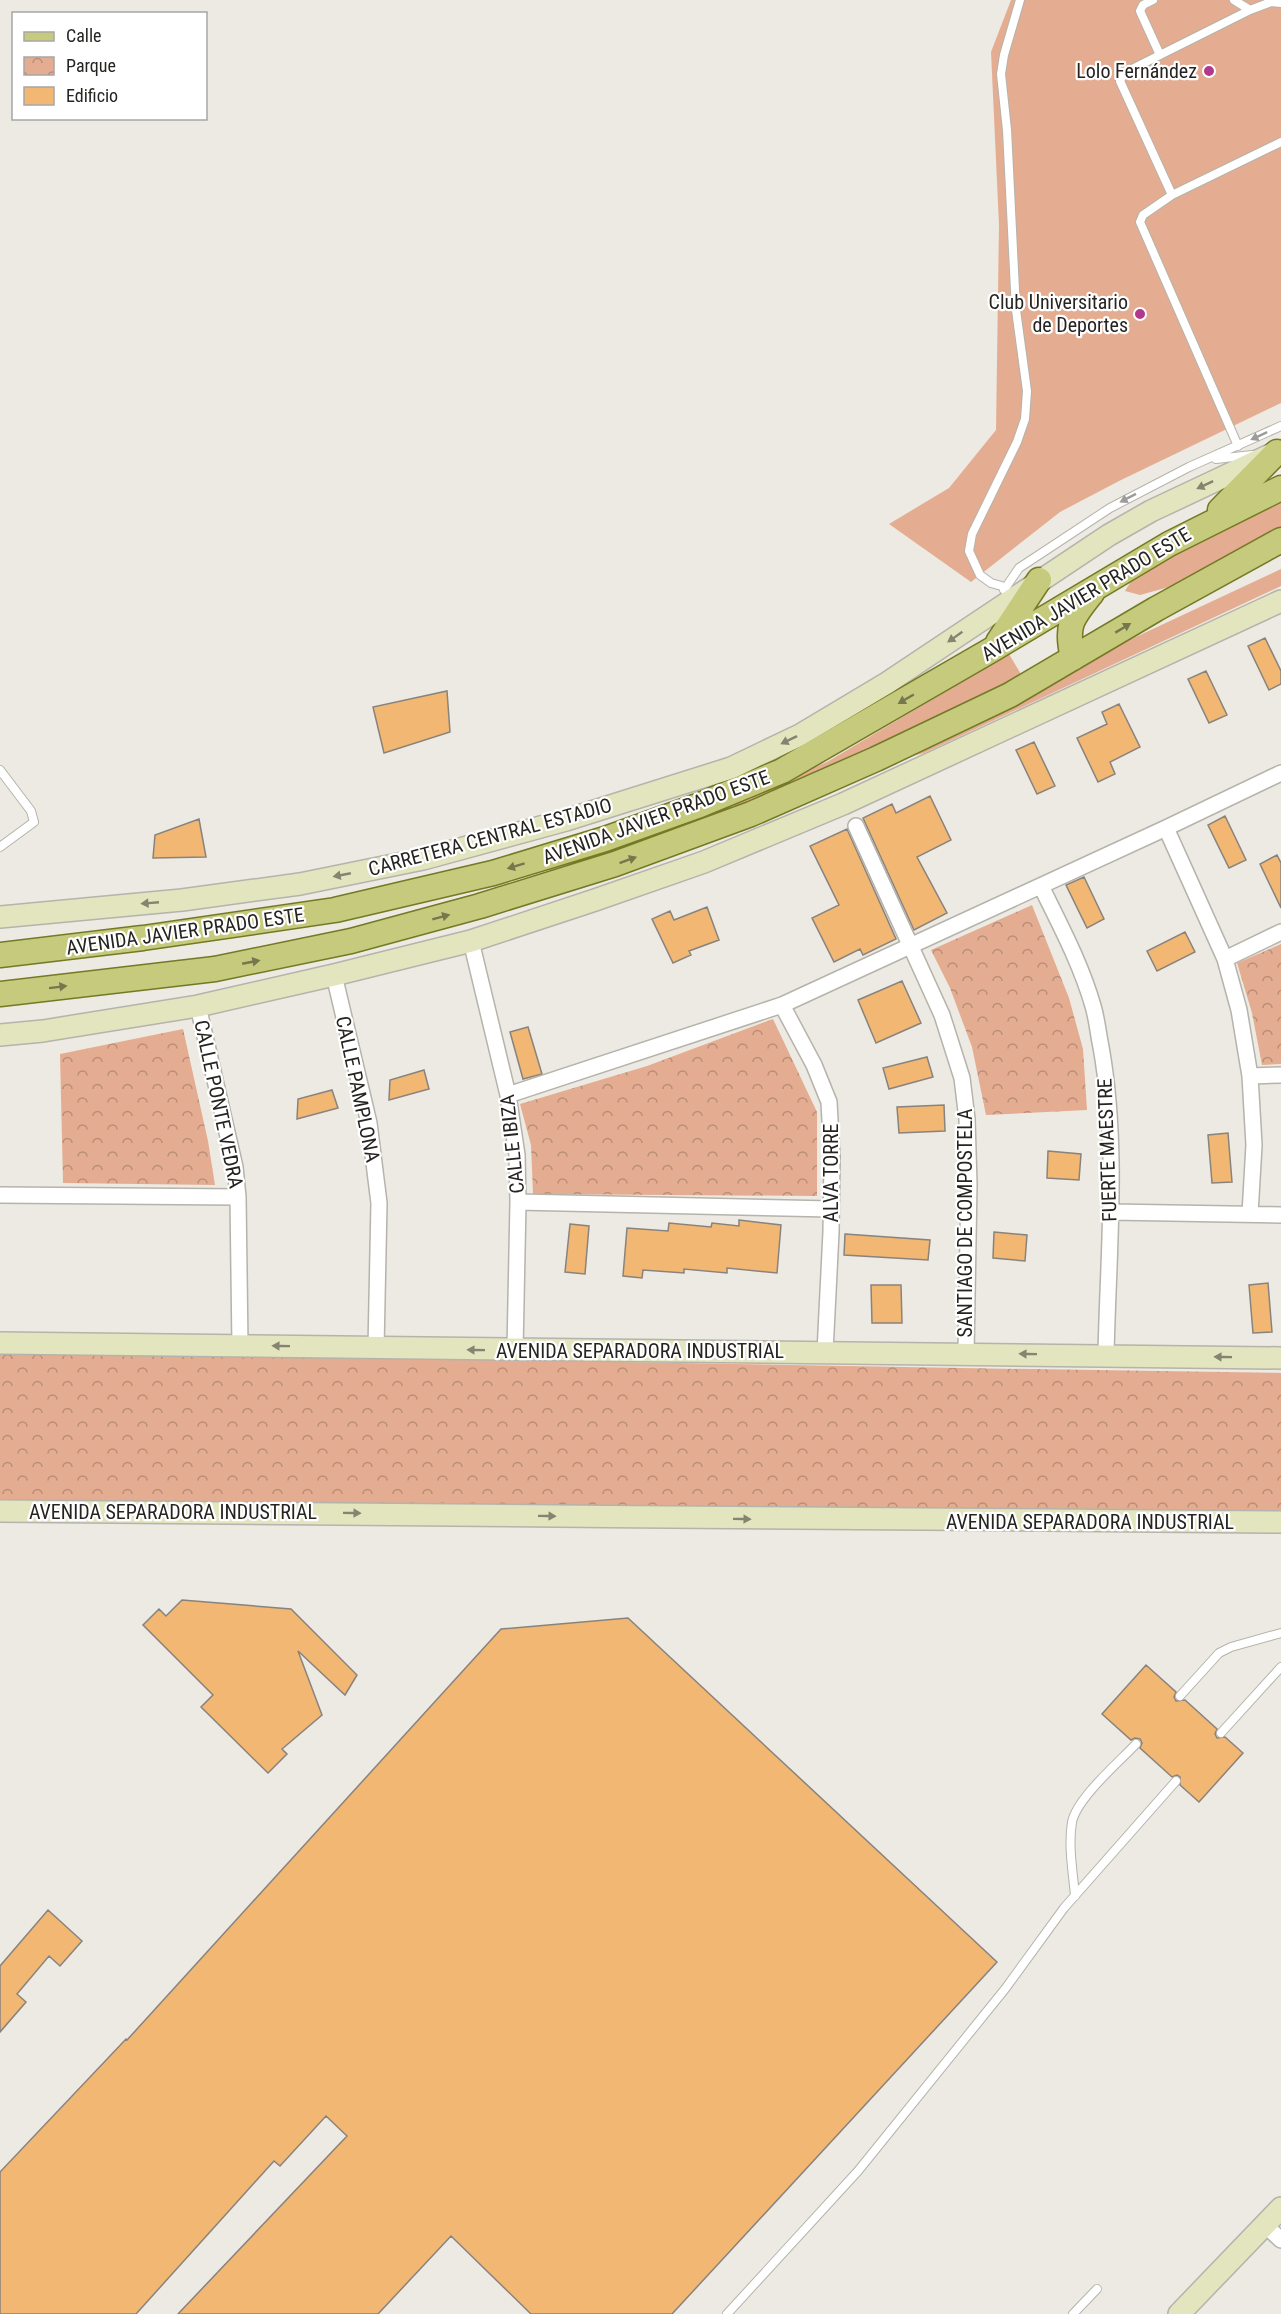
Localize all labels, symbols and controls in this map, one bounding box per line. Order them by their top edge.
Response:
legend [12,12,207,120]
text: Calle [66,25,102,46]
text: Parque [66,55,116,76]
place label: Lolo Fernández [1076,59,1197,83]
marker: Lolo Fernández [1202,64,1216,78]
text: Edificio [66,85,118,106]
place label: Club Universitario de Deportes [989,290,1128,337]
marker: Club Universitario de Deportes [1133,307,1147,321]
one-way arrow [1250,431,1268,441]
one-way arrow [1197,481,1214,490]
one-way arrow [1119,493,1136,503]
street label: AVENIDA JAVIER PRADO ESTE [977,522,1195,666]
one-way arrow [1115,623,1131,634]
one-way arrow [947,631,963,643]
one-way arrow [898,694,914,705]
one-way arrow [781,735,798,745]
street label: AVENIDA JAVIER PRADO ESTE [539,765,773,869]
street label: CARRETERA CENTRAL ESTADIO [366,793,614,881]
one-way arrow [619,855,637,865]
one-way arrow [507,862,525,871]
one-way arrow [333,871,352,880]
one-way arrow [140,898,159,908]
street label: AVENIDA JAVIER PRADO ESTE [65,902,306,960]
one-way arrow [432,911,450,921]
one-way arrow [242,956,261,966]
one-way arrow [49,982,68,992]
street label: CALLE PAMPLONA [331,1014,385,1165]
street label: CALLE PONTE VEDRA [189,1018,249,1191]
street label: FUERTE MAESTRE [1092,1078,1121,1222]
street label: CALLE IBIZA [495,1093,529,1195]
street label: SANTIAGO DE COMPOSTELA [953,1108,977,1337]
street label: ALVA TORRE [819,1124,843,1222]
street label: AVENIDA SEPARADORA INDUSTRIAL [496,1339,784,1363]
one-way arrow [271,1342,290,1351]
one-way arrow [466,1345,485,1355]
one-way arrow [1018,1349,1037,1359]
one-way arrow [1213,1352,1232,1362]
street label: AVENIDA SEPARADORA INDUSTRIAL [29,1500,317,1524]
one-way arrow [343,1508,362,1518]
street label: AVENIDA SEPARADORA INDUSTRIAL [946,1510,1234,1534]
one-way arrow [538,1511,557,1521]
one-way arrow [733,1514,752,1524]

